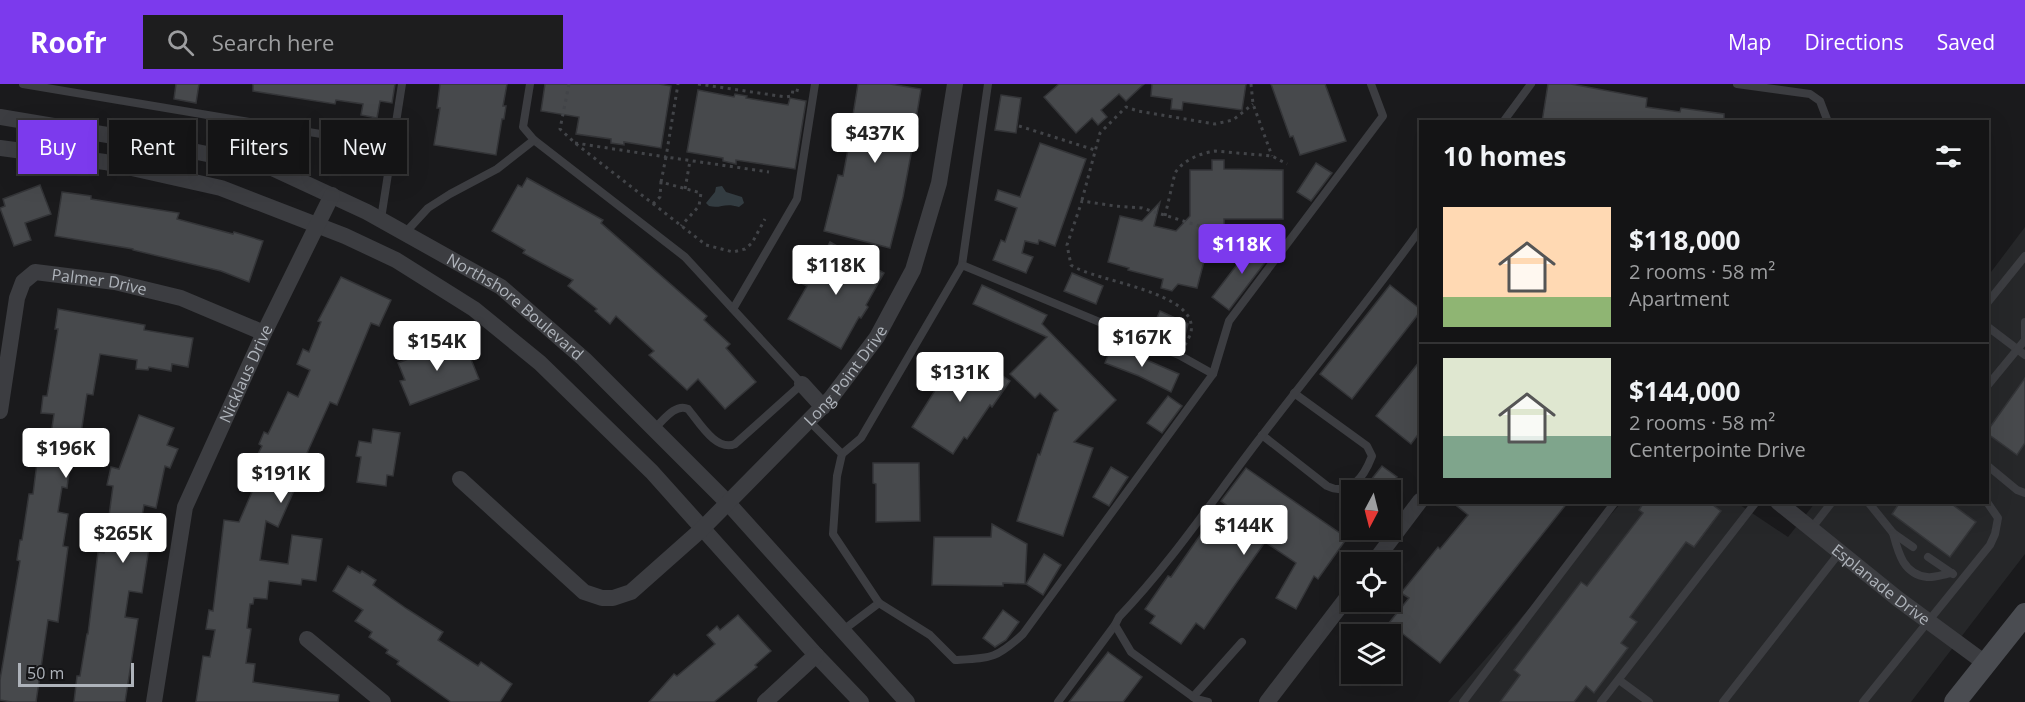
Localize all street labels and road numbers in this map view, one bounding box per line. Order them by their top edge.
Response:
street label: Northshore Boulevard [443,248,588,365]
street label: Palmer Drive [50,263,149,300]
street label: Nicklaus Drive [214,321,278,426]
street label: Long Point Drive [799,322,892,431]
street label: Esplanade Drive [1827,539,1935,630]

